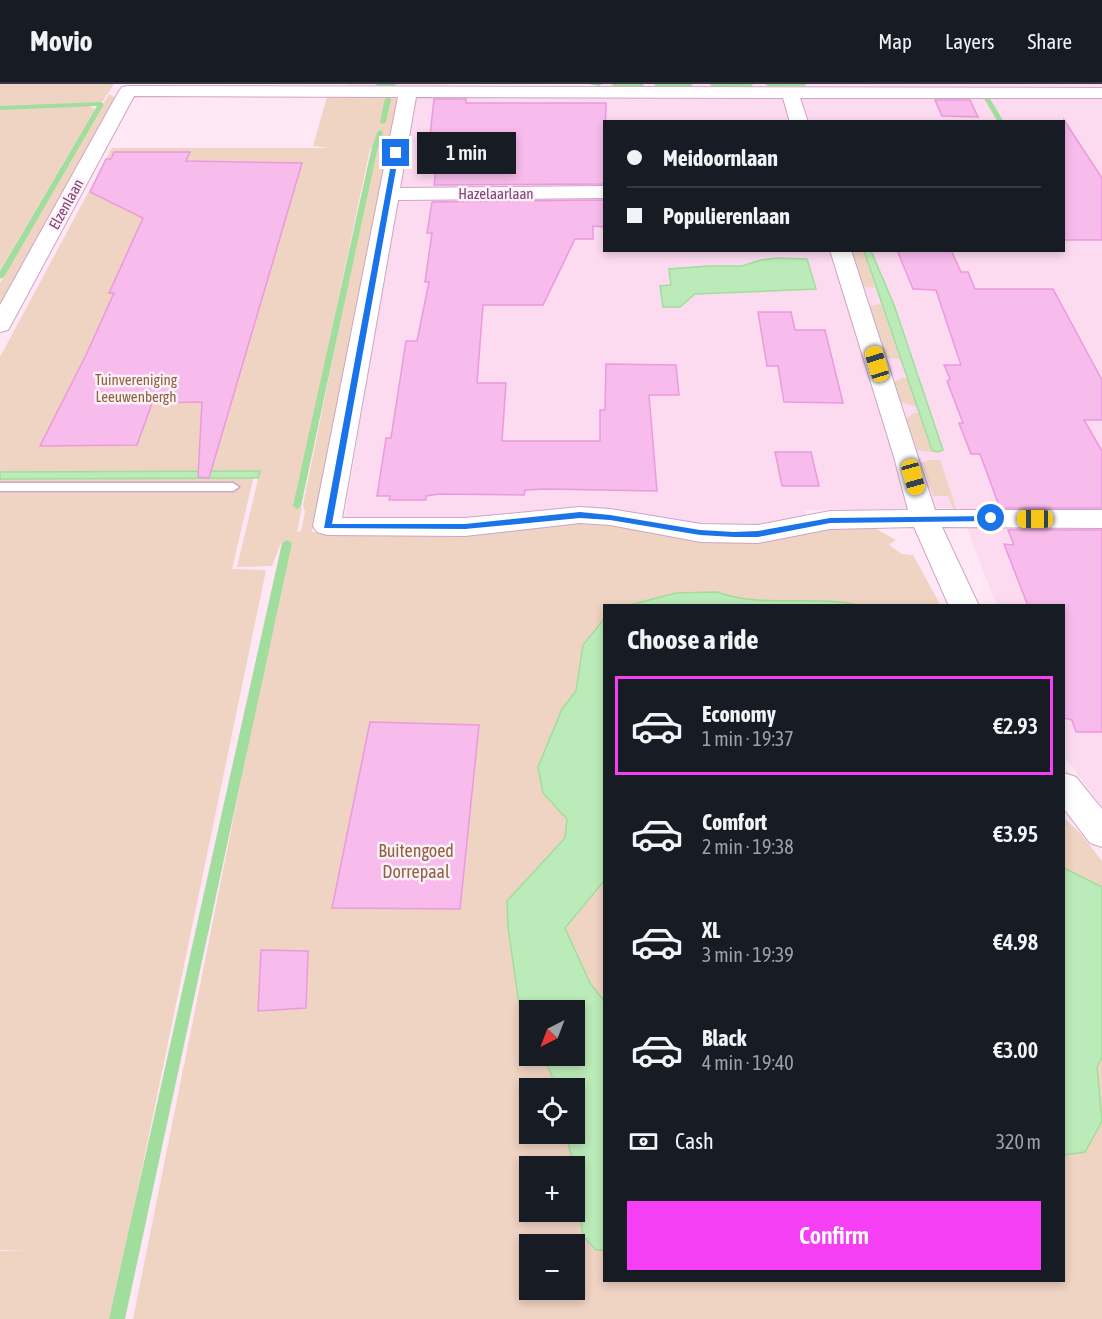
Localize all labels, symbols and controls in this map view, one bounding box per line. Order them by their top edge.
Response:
text: Movio [30,25,93,57]
text: Map [878,29,912,53]
text: Layers [945,29,995,53]
text: Share [1028,29,1072,53]
callout: 1 min [417,132,516,174]
route end [382,139,409,166]
text: 1 min [446,141,487,164]
text: Meidoornlaan [663,145,778,171]
street label: Elzenlaan [45,176,87,232]
street label: Hazelaarlaan [458,185,534,202]
text: Populierenlaan [663,203,790,229]
car [863,344,891,384]
park label: Tuinvereniging Leeuwenbergh [95,371,178,405]
car [899,457,927,497]
route start [977,504,1004,531]
car [1017,510,1053,528]
text: Choose a ride [627,624,759,655]
icon: car [630,699,684,753]
text: Economy [702,701,776,727]
text: €2.93 [993,713,1038,739]
text: 1 min · 19:37 [702,727,794,750]
icon: car [630,807,684,861]
text: Comfort [702,809,767,835]
text: €3.95 [993,821,1038,847]
text: 2 min · 19:38 [702,835,794,858]
park label: Buitengoed Dorrepaal [378,840,454,882]
icon: car [630,915,684,969]
text: XL [702,917,720,943]
text: €4.98 [993,929,1038,955]
text: 3 min · 19:39 [702,943,794,966]
north arrow [519,1000,585,1066]
map controls [519,1000,585,1300]
icon: car [630,1023,684,1077]
text: Black [702,1025,746,1051]
text: €3.00 [993,1037,1038,1063]
text: 4 min · 19:40 [702,1051,794,1074]
button: locate [519,1078,585,1144]
icon: cash [627,1125,660,1158]
text: Cash [675,1128,714,1154]
text: 320 m [996,1130,1041,1153]
button: + [519,1156,585,1222]
button: Confirm [627,1201,1041,1270]
button: − [519,1234,585,1300]

